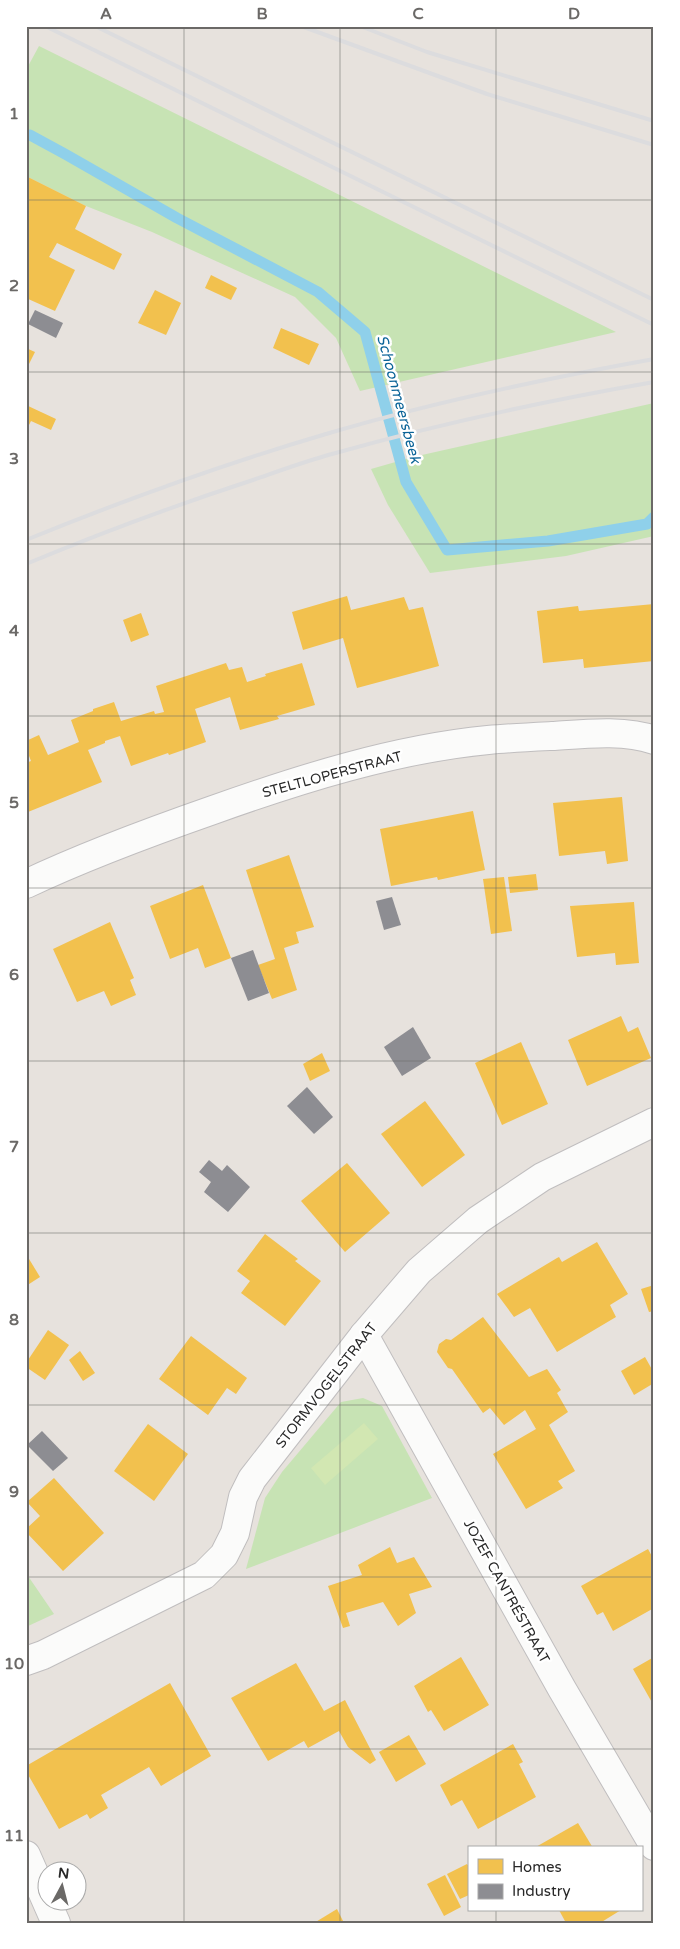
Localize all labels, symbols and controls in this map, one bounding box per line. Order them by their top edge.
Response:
text: A [100,4,112,24]
text: B [256,4,268,24]
text: C [412,4,424,24]
text: D [568,4,580,24]
text: 1 [9,104,19,124]
text: 2 [9,276,19,296]
water label: Schoonmeersbeek [373,333,425,467]
text: 3 [9,449,19,469]
text: 4 [9,621,19,641]
street label: STELTLOPERSTRAAT [260,748,404,801]
text: 5 [9,793,19,813]
text: 6 [9,965,19,985]
text: 7 [9,1137,19,1157]
text: 8 [9,1310,19,1330]
street label: STORMVOGELSTRAAT [272,1319,381,1451]
text: 9 [9,1482,19,1502]
street label: JOZEF CANTRÉSTRAAT [460,1516,553,1666]
text: 10 [4,1654,24,1674]
text: 11 [4,1826,24,1846]
legend [468,1846,642,1912]
text: Homes [512,1858,562,1876]
north arrow [38,1862,88,1912]
text: N [57,1864,70,1883]
text: Industry [512,1882,571,1900]

